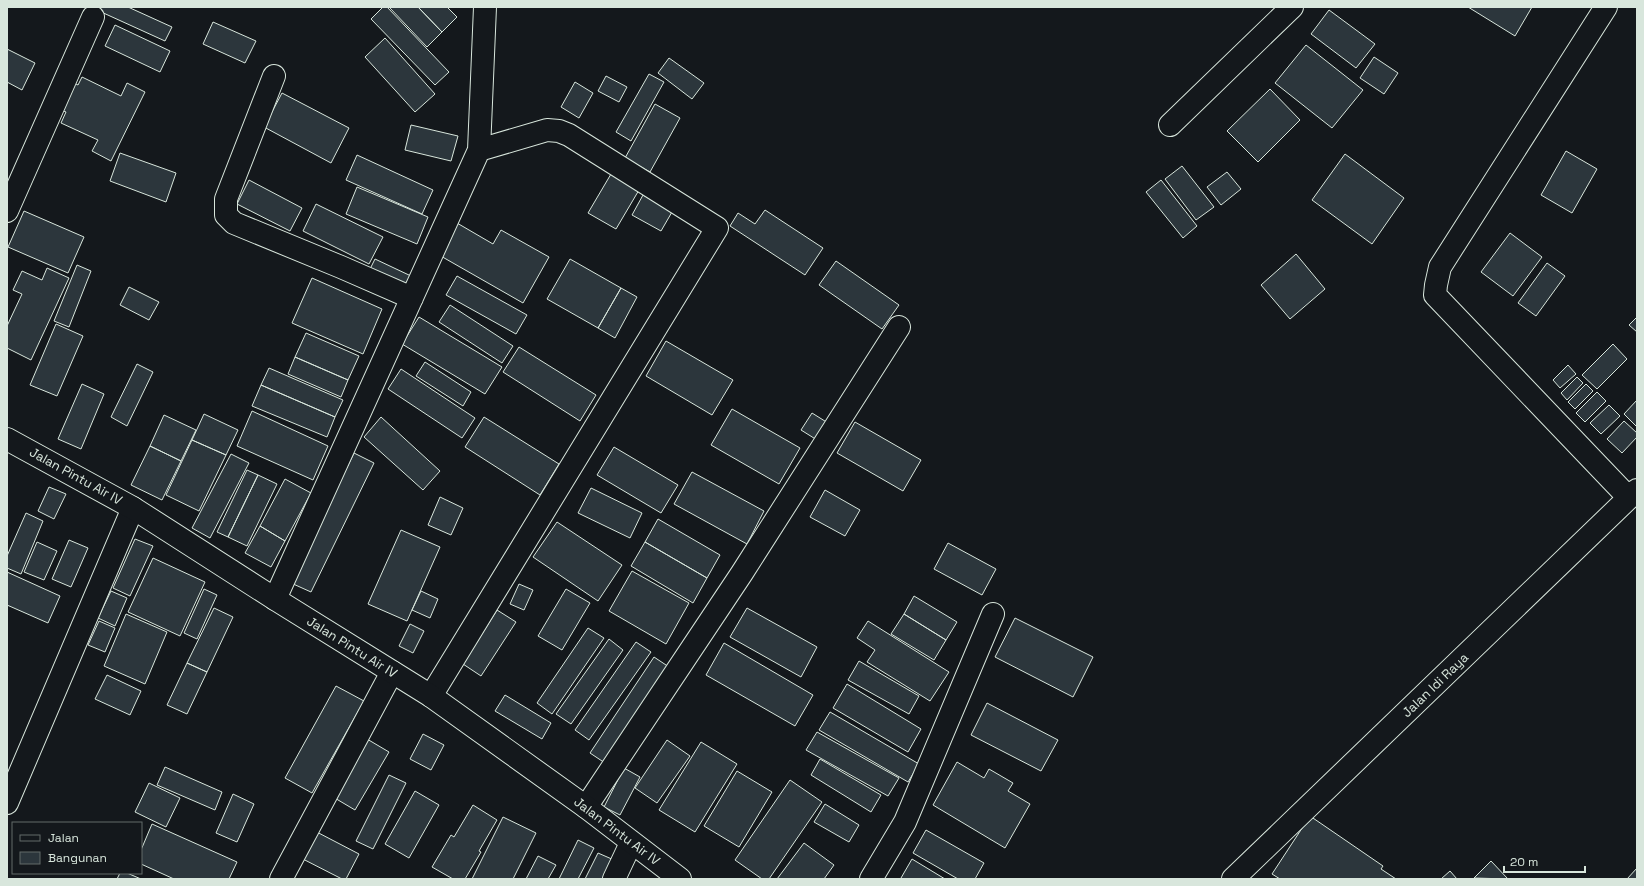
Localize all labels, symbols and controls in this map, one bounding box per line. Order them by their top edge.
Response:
street label: Jalan Pintu Air IV [27,443,125,509]
street label: Jalan Pintu Air IV [304,612,400,682]
street label: Jalan Idi Raya [1398,649,1472,721]
street label: Jalan Pintu Air IV [571,793,663,869]
legend [12,822,142,874]
text: Jalan [48,830,79,846]
scale bar [1504,848,1585,874]
text: Bangunan [48,850,107,866]
text: 20 m [1510,854,1538,870]

